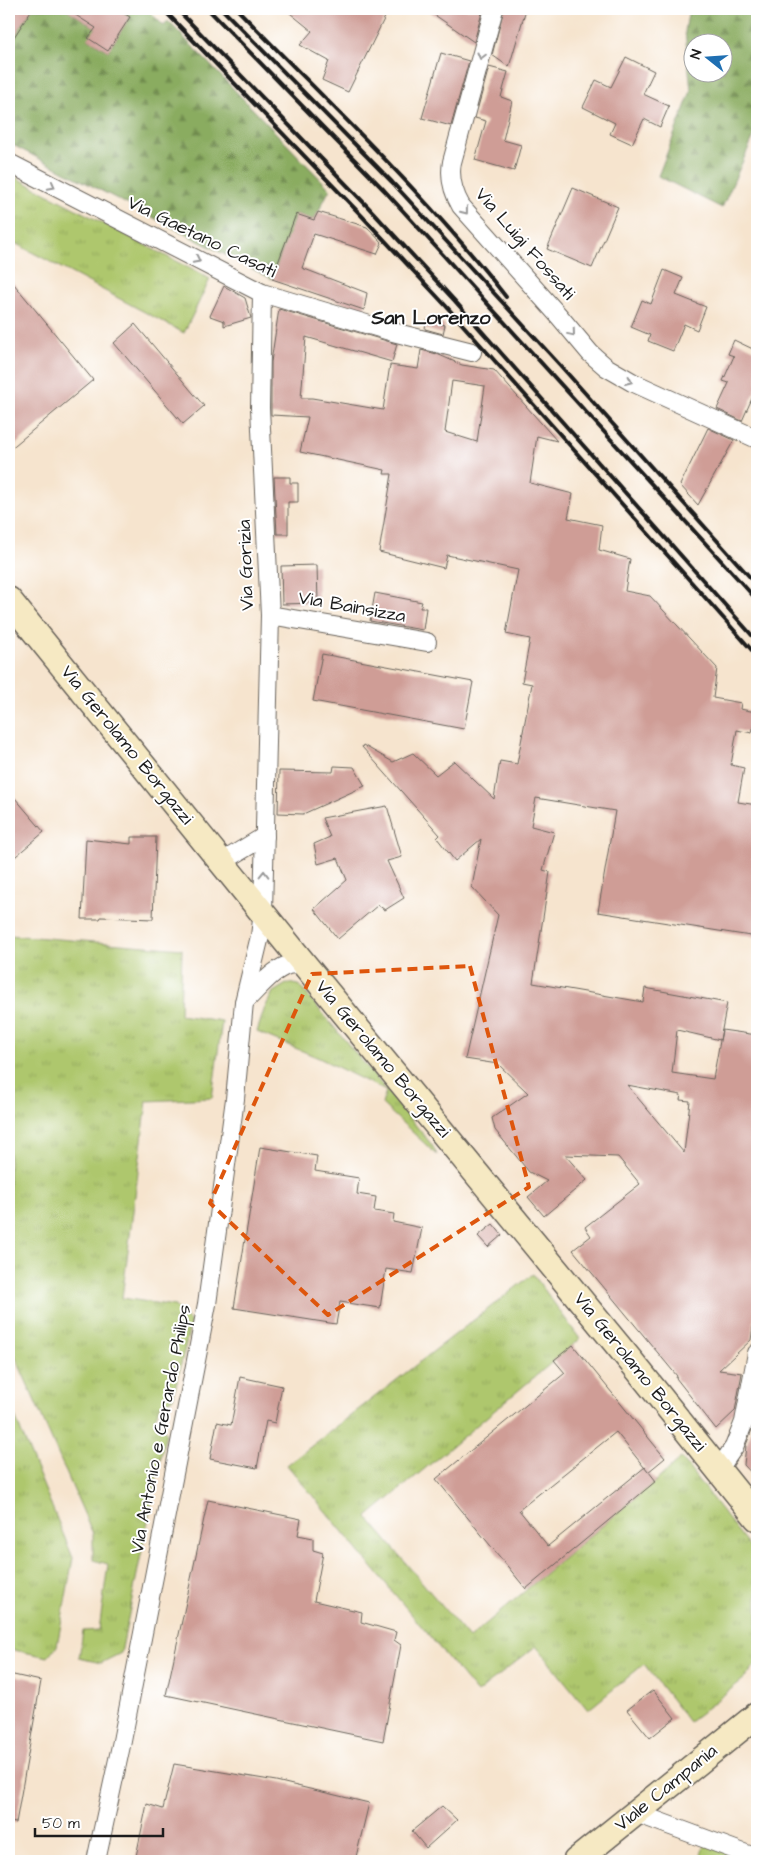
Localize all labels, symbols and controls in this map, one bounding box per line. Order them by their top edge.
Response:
north arrow [684,32,734,82]
text: N [686,47,707,62]
one-way arrow [477,51,487,59]
one-way arrow [47,180,56,190]
street label: Via Luigi Fossati [468,182,582,307]
street label: Via Gaetano Casati [123,189,281,285]
one-way arrow [459,205,467,214]
one-way arrow [191,254,200,264]
district label: San Lorenzo [370,304,491,332]
one-way arrow [567,327,576,336]
one-way arrow [624,375,633,385]
street label: Via Gorizia [231,519,261,611]
street label: Via Bainsizza [296,584,408,630]
street label: Via Gerolamo Borgazzi [53,659,200,831]
one-way arrow [259,870,269,878]
street label: Via Gerolamo Borgazzi [308,974,457,1144]
street label: Via Gerolamo Borgazzi [566,1286,713,1458]
street label: Via Antonio e Gerardo Philips [124,1302,198,1556]
street label: Viale Campania [609,1738,724,1838]
scale bar [35,1805,162,1837]
text: 50 m [42,1813,80,1834]

